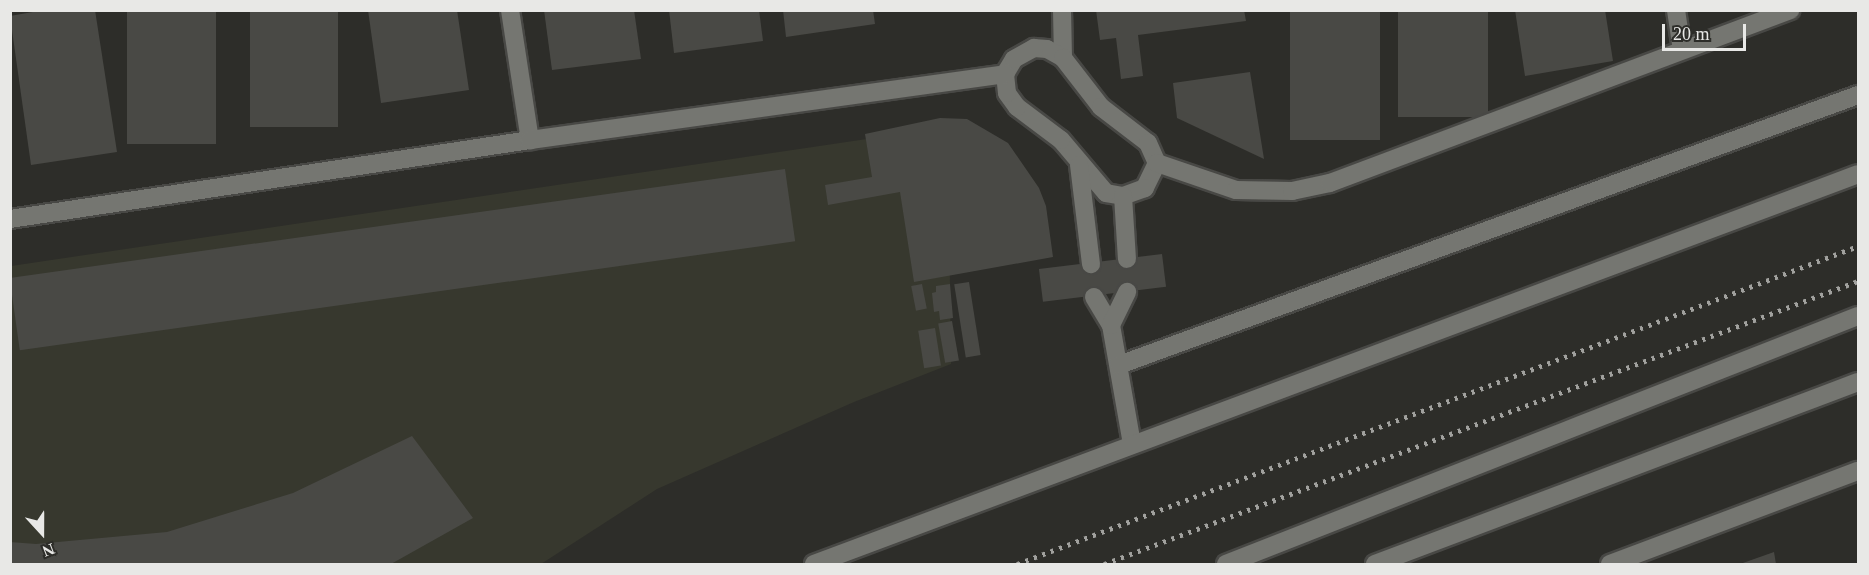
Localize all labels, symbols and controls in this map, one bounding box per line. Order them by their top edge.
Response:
scale bar [1665,12,1749,50]
text: 20 m [1673,24,1710,44]
north arrow [12,503,72,563]
text: N [40,540,57,560]

